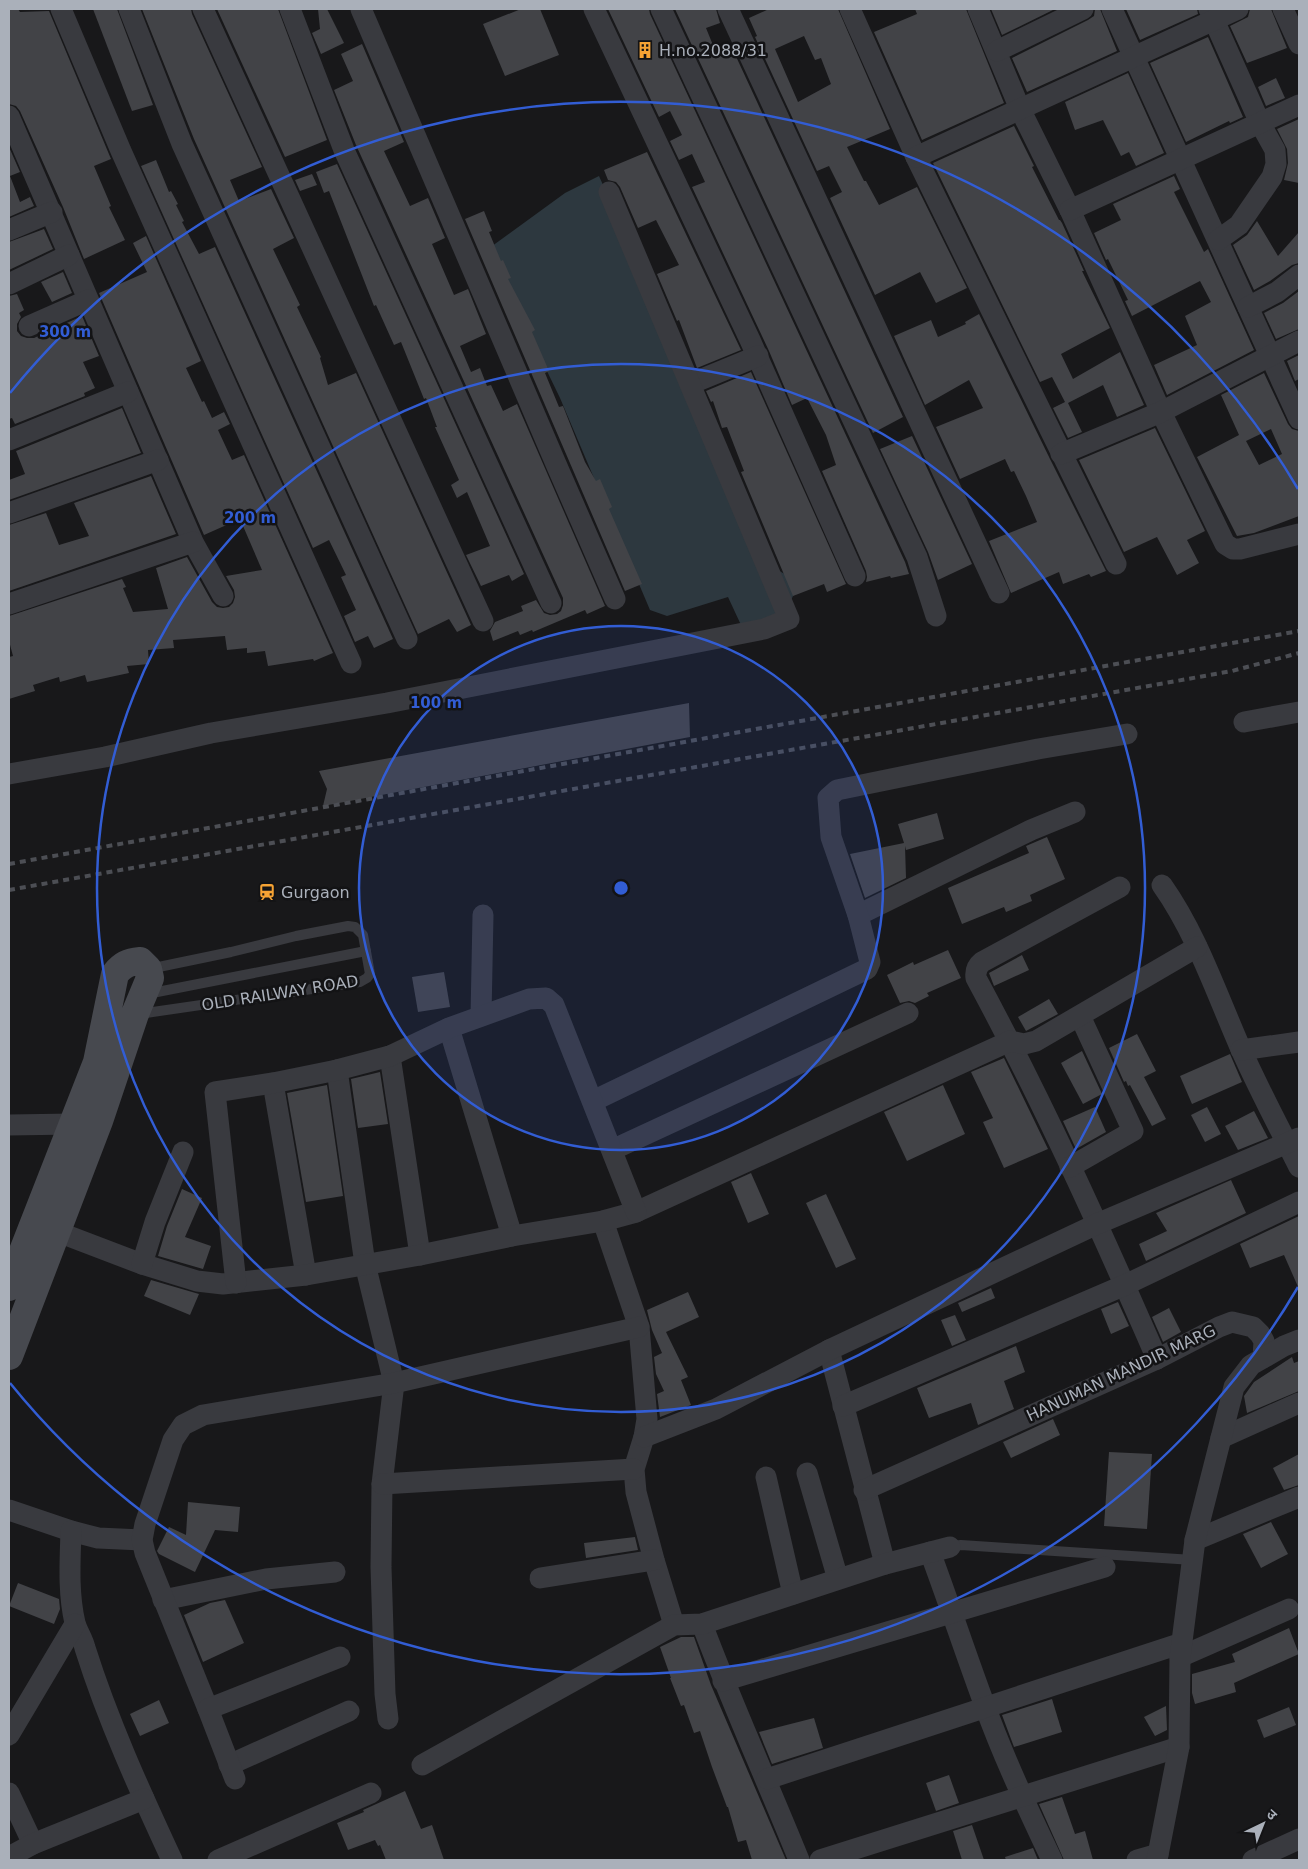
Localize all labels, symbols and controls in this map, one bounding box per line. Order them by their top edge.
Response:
building icon: H.no.2088/31 [635,40,655,60]
place label: H.no.2088/31 [659,41,767,60]
text: 300 m [39,323,91,341]
text: 200 m [224,509,276,527]
text: 100 m [410,694,462,712]
centre of rings [612,879,630,897]
station icon: Gurgaon [257,882,277,902]
place label: Gurgaon [281,883,350,902]
street label: OLD RAILWAY ROAD [200,971,360,1015]
street label: HANUMAN MANDIR MARG [1023,1321,1219,1425]
north arrow [1238,1799,1288,1849]
text: उ [1263,1806,1281,1824]

